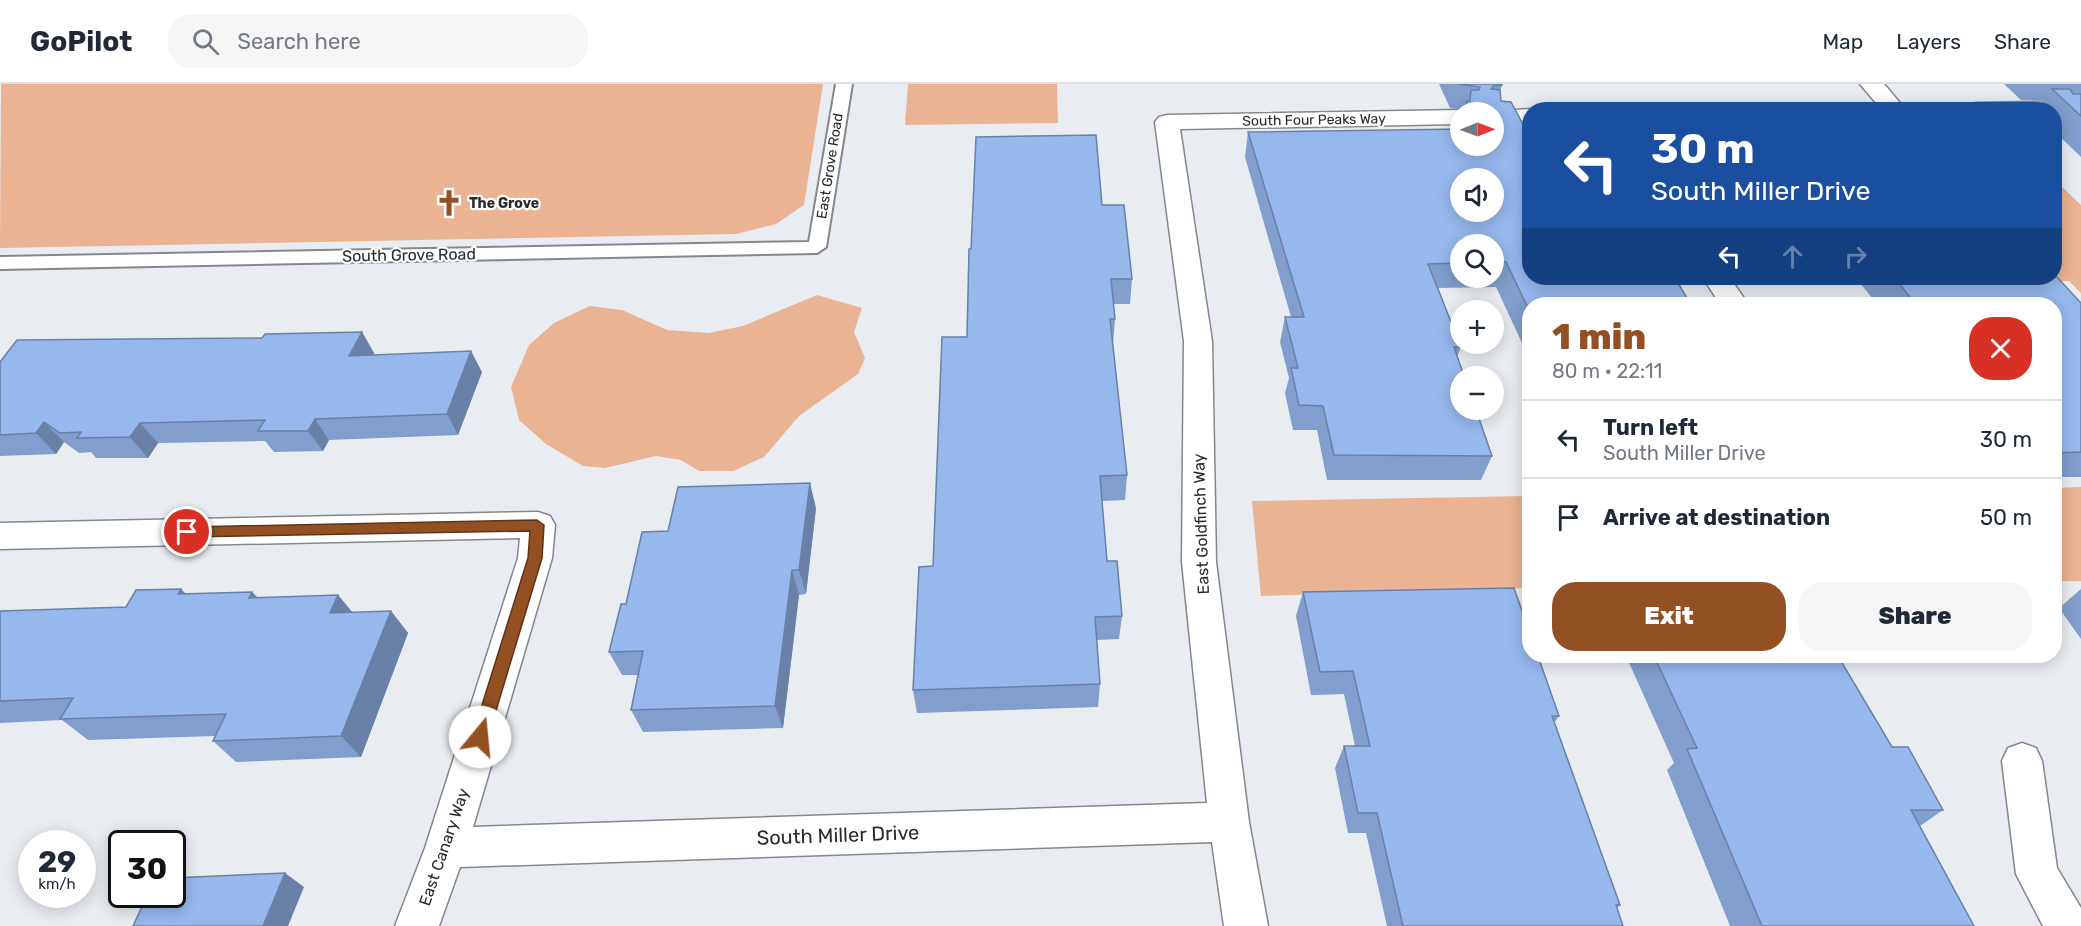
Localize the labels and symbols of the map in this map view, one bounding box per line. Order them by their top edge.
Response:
north arrow [1450,102,1504,156]
street label: South Four Peaks Way [1242,110,1386,130]
street label: East Grove Road [813,112,847,220]
church icon: The Grove [434,188,464,218]
place label: The Grove [469,195,539,212]
street label: South Grove Road [342,244,476,266]
street label: East Goldfinch Way [1189,453,1213,595]
pin [161,506,212,557]
position arrow [448,705,512,769]
street label: East Canary Way [415,786,473,908]
street label: South Miller Drive [756,820,920,850]
speed limit sign: 30 [108,830,186,908]

